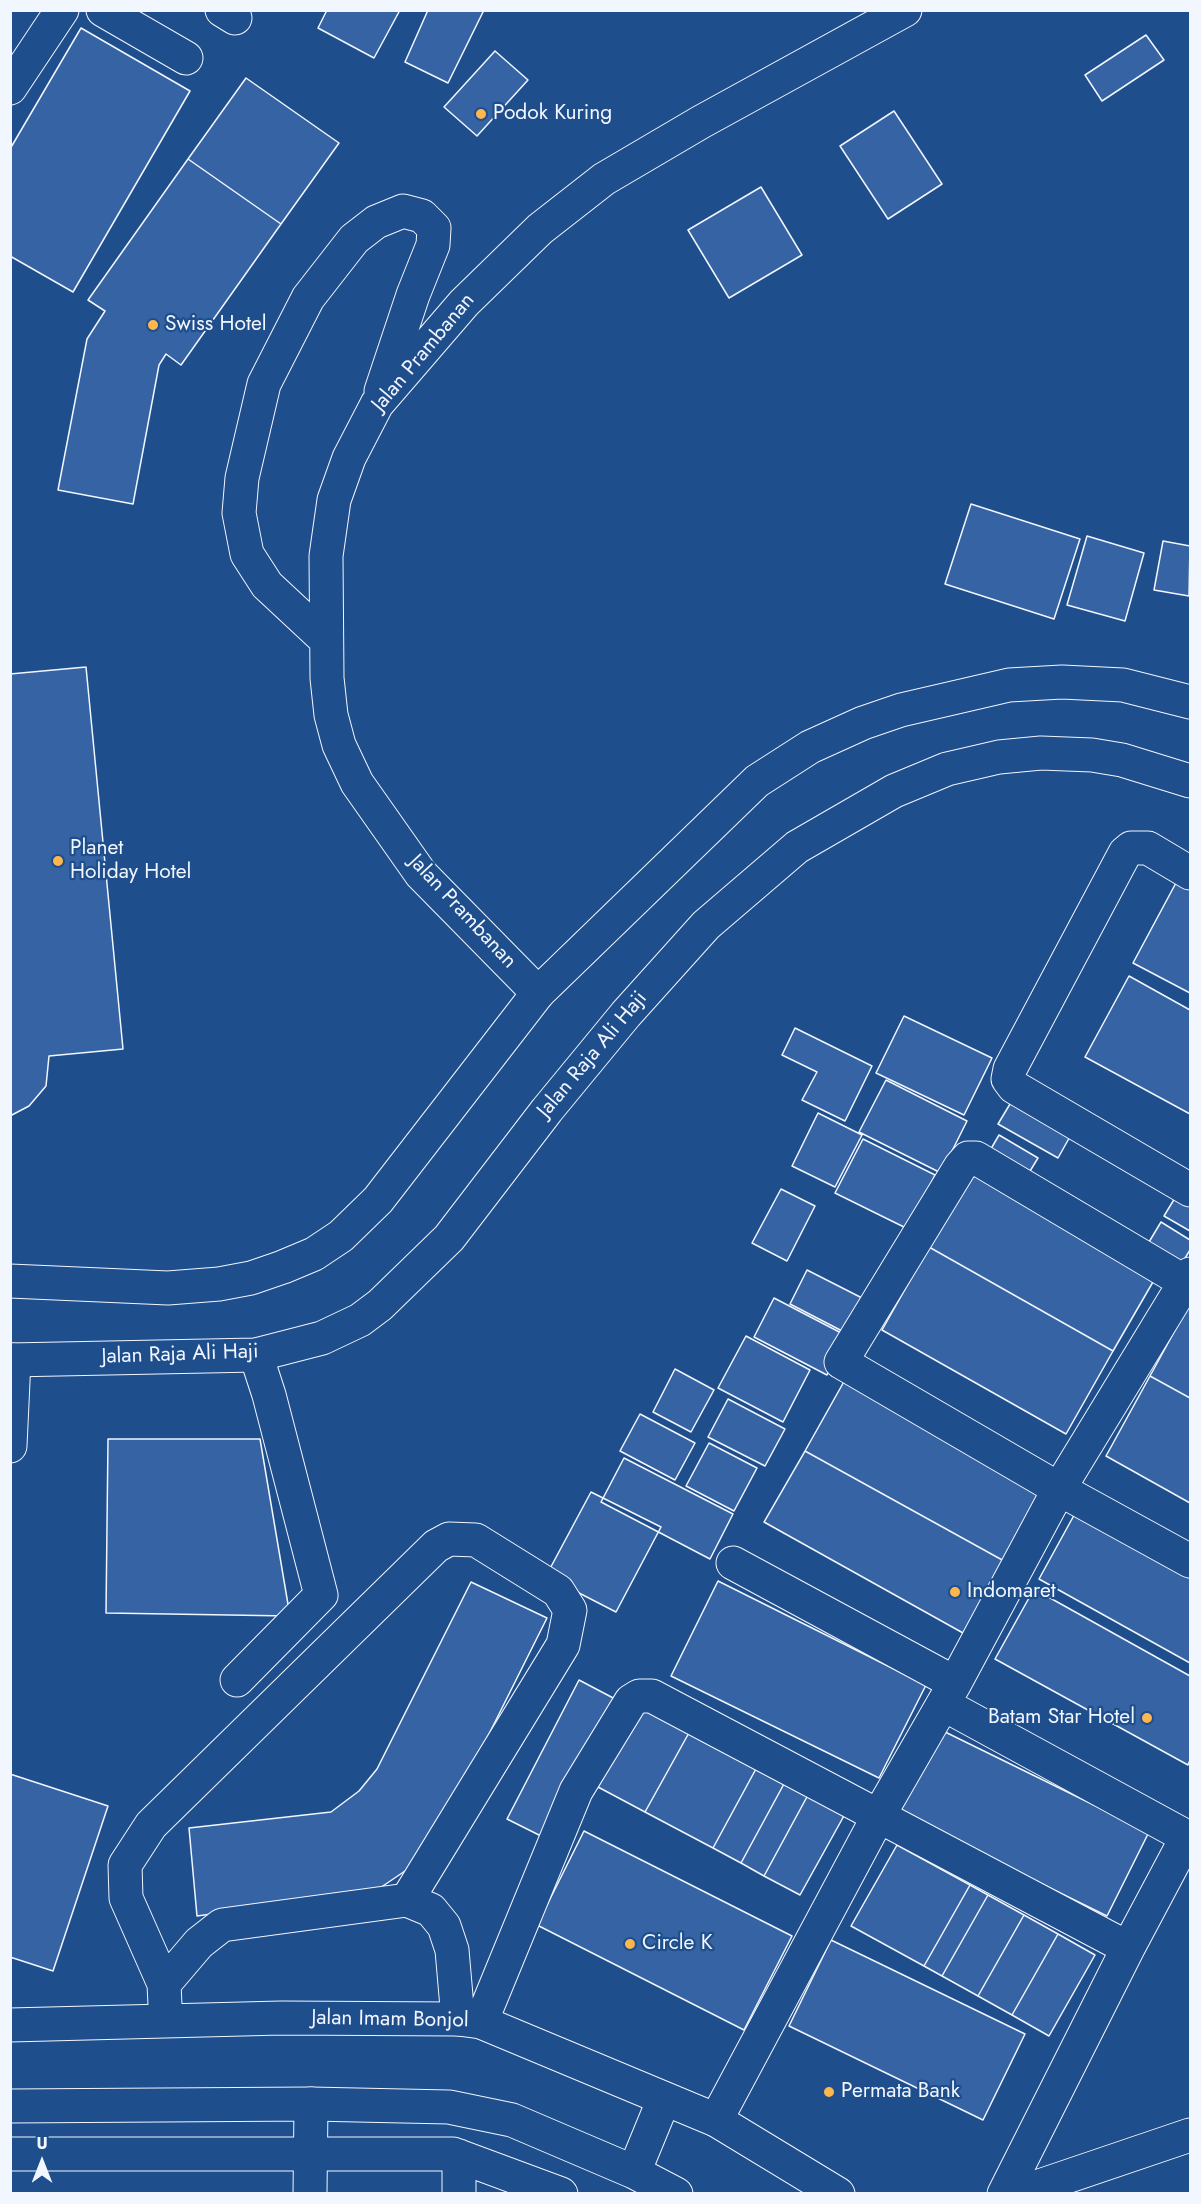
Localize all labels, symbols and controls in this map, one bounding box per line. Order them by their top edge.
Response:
place label: Podok Kuring [493,101,612,127]
marker: Podok Kuring [474,107,488,121]
street label: Jalan Prambanan [367,289,481,417]
place label: Swiss Hotel [165,312,267,338]
marker: Swiss Hotel [146,318,160,332]
place label: Planet Holiday Hotel [70,836,191,886]
street label: Jalan Prambanan [403,850,521,974]
marker: Planet Holiday Hotel [51,854,65,868]
street label: Jalan Raja Ali Haji [533,987,653,1123]
street label: Jalan Raja Ali Haji [101,1340,259,1370]
place label: Indomaret [967,1579,1056,1605]
marker: Indomaret [948,1585,962,1599]
place label: Batam Star Hotel [988,1705,1135,1731]
marker: Batam Star Hotel [1140,1711,1154,1725]
place label: Circle K [642,1931,713,1957]
marker: Circle K [623,1937,637,1951]
street label: Jalan Imam Bonjol [311,2006,469,2034]
place label: Permata Bank [841,2079,960,2105]
marker: Permata Bank [822,2085,836,2099]
north arrow [12,2132,72,2192]
text: U [36,2132,48,2155]

